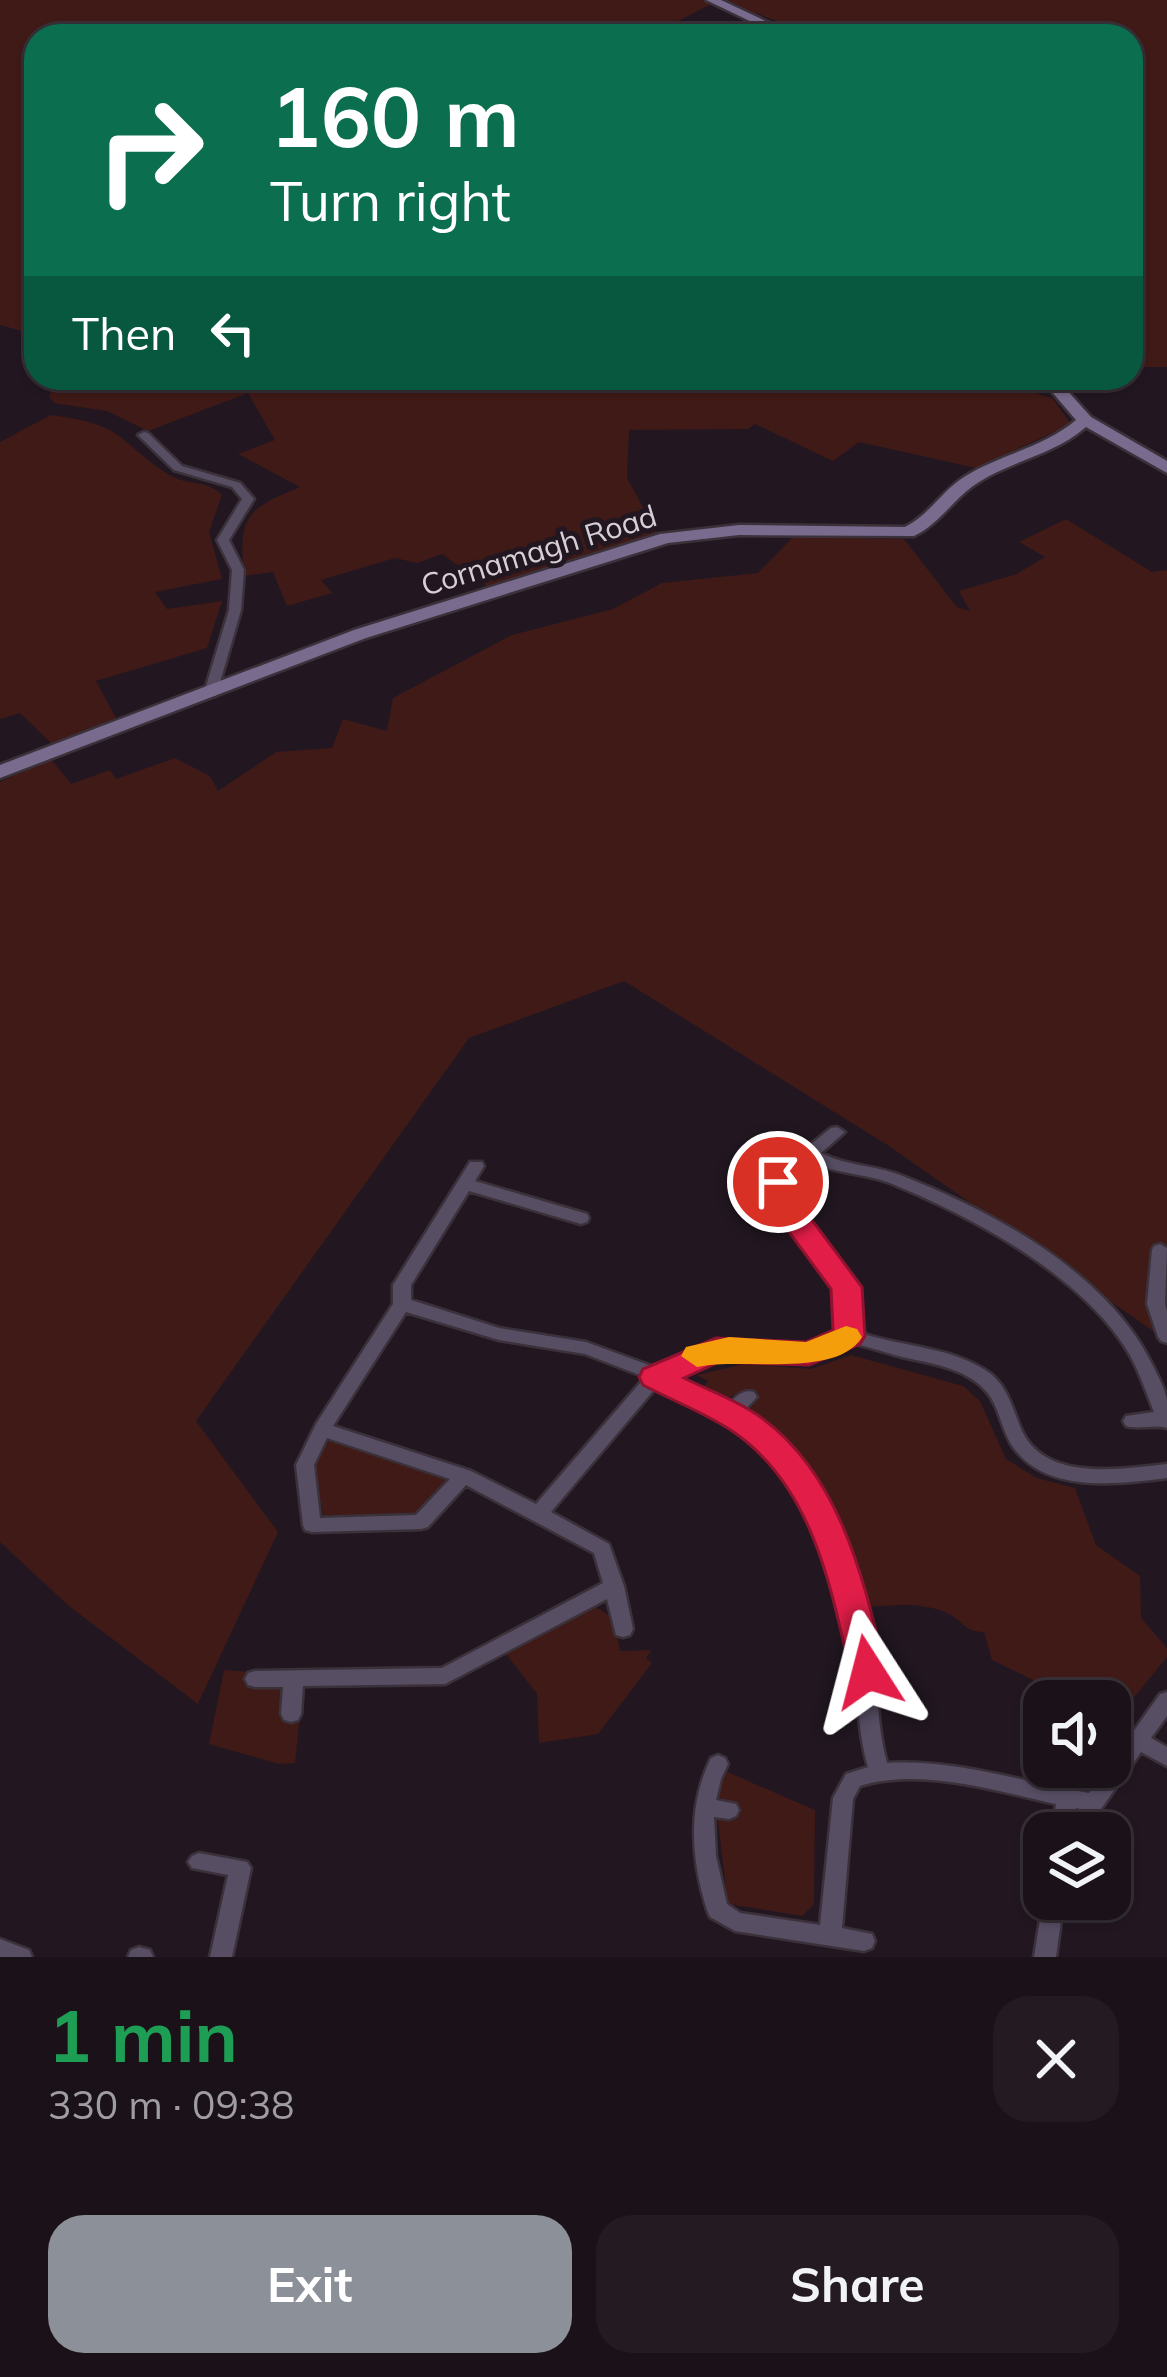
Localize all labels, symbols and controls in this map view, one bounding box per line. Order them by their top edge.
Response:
text: 160 m [270,63,520,168]
icon: right [72,72,228,228]
text: Turn right [270,167,511,235]
icon: left [200,300,266,366]
text: Then [72,305,176,361]
street label: Cornamagh Road [416,496,661,604]
pin [727,1131,829,1233]
icon: arrive [745,1149,811,1215]
position arrow [805,1609,931,1735]
map controls [1023,1680,1131,1920]
button: sound [1023,1680,1131,1788]
button: layers [1023,1812,1131,1920]
text: 1 min [48,1990,238,2080]
button: close [993,1996,1119,2122]
text: 330 m · 09:38 [48,2080,294,2129]
button: Exit [48,2215,572,2353]
button: Share [596,2215,1119,2353]

